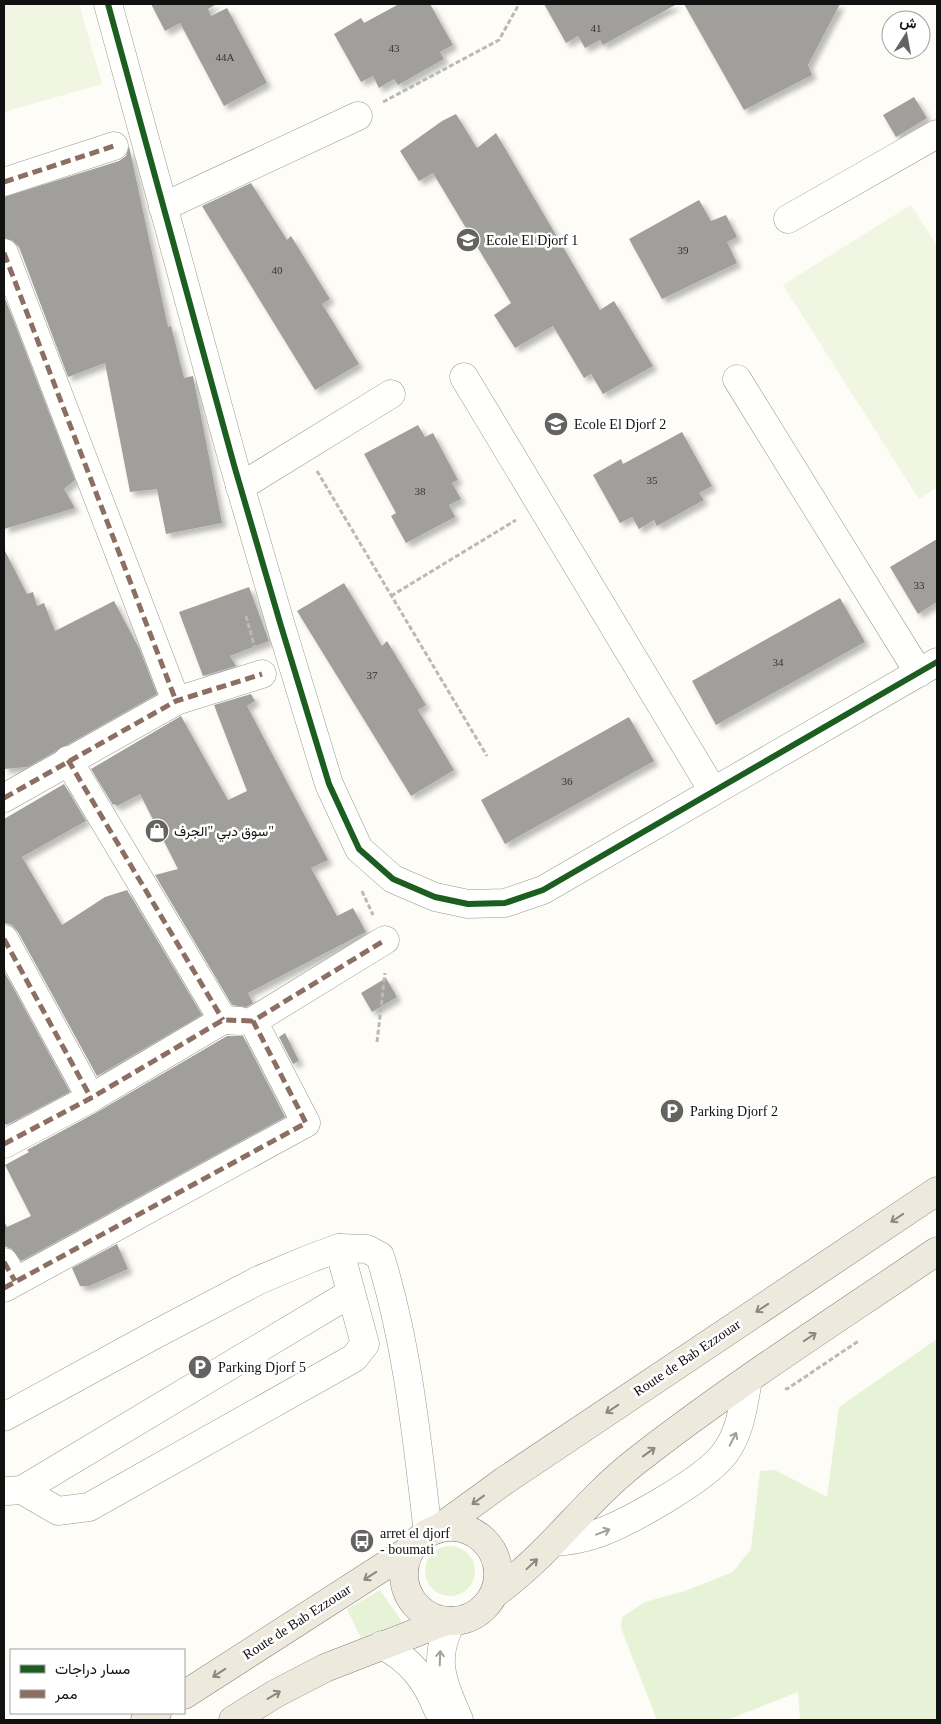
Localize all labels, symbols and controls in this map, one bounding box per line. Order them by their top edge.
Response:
north arrow [881,10,931,60]
text: ش [899,14,918,33]
house number: 41 [591,22,602,34]
house number: 43 [389,42,400,54]
house number: 44A [216,51,235,63]
school or university icon: Ecole El Djorf 1 [455,227,481,253]
place label: Ecole El Djorf 1 [486,233,578,248]
house number: 39 [678,244,689,256]
house number: 40 [272,264,283,276]
school or university icon: Ecole El Djorf 2 [543,411,569,437]
place label: Ecole El Djorf 2 [574,417,666,432]
house number: 35 [647,474,658,486]
house number: 38 [415,485,426,497]
house number: 33 [914,579,925,591]
house number: 34 [773,656,784,668]
house number: 37 [367,669,378,681]
house number: 36 [562,775,573,787]
shop icon: سوق دبي "الجرف" [144,818,170,844]
place label: سوق دبي "الجرف" [174,824,274,843]
parking icon: Parking Djorf 2 [659,1098,685,1124]
place label: Parking Djorf 2 [690,1104,778,1119]
one-way arrow [890,1213,904,1223]
one-way arrow [755,1303,769,1313]
street label: Route de Bab Ezzouar [631,1316,744,1399]
one-way arrow [803,1332,817,1342]
parking icon: Parking Djorf 5 [187,1354,213,1380]
place label: Parking Djorf 5 [218,1360,306,1375]
one-way arrow [606,1404,620,1414]
one-way arrow [729,1432,738,1447]
one-way arrow [642,1447,656,1457]
one-way arrow [471,1495,485,1505]
place label: arret el djorf - boumati [380,1526,450,1557]
one-way arrow [594,1527,610,1536]
bus stop icon: arret el djorf - boumati [349,1528,375,1554]
one-way arrow [526,1558,539,1570]
one-way arrow [363,1570,377,1581]
street label: Route de Bab Ezzouar [240,1581,354,1662]
legend [10,1649,185,1714]
one-way arrow [436,1650,445,1666]
text: مسار دراجات [55,1661,130,1678]
one-way arrow [212,1668,226,1678]
text: ممر [54,1686,77,1703]
one-way arrow [267,1689,281,1699]

